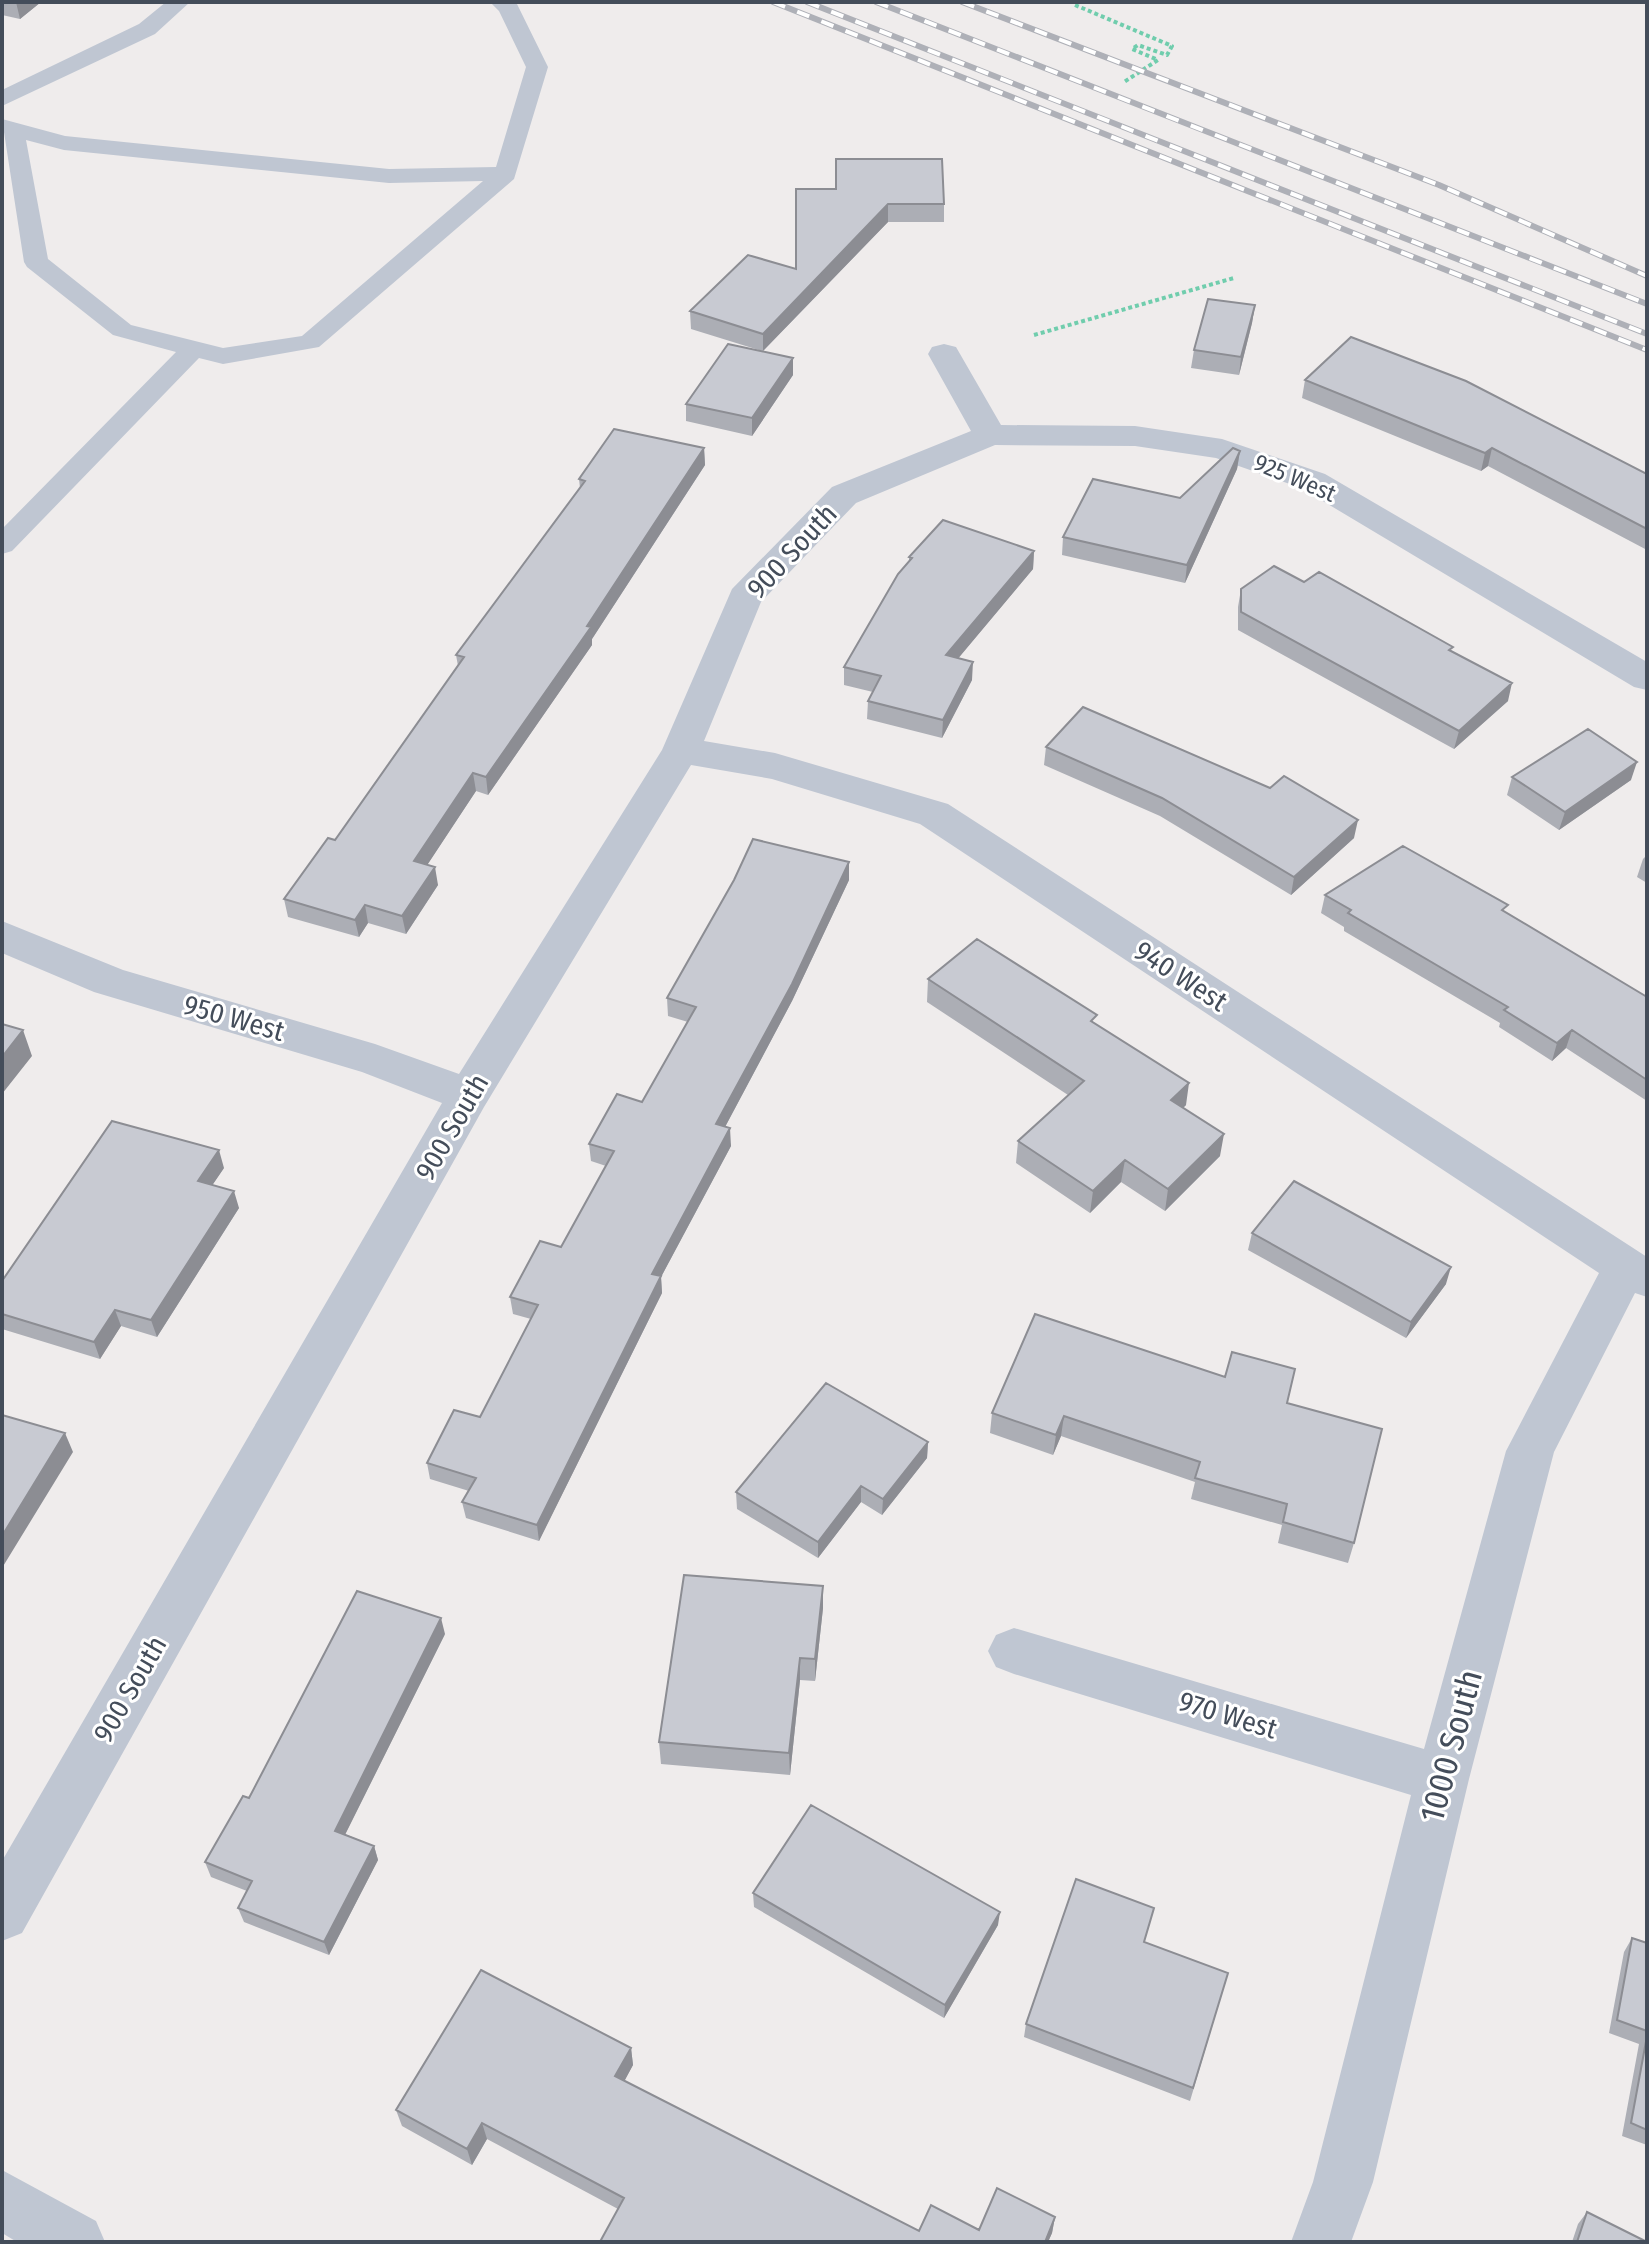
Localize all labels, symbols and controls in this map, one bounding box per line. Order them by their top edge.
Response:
street label: 925 West [1250,448,1340,508]
street label: 900 South [740,497,844,605]
street label: 940 West [1129,934,1234,1019]
street label: 950 West [180,988,289,1048]
street label: 900 South [409,1068,495,1186]
street label: 900 South [87,1630,173,1748]
street label: 1000 South [1411,1665,1491,1827]
street label: 970 West [1175,1684,1282,1746]

